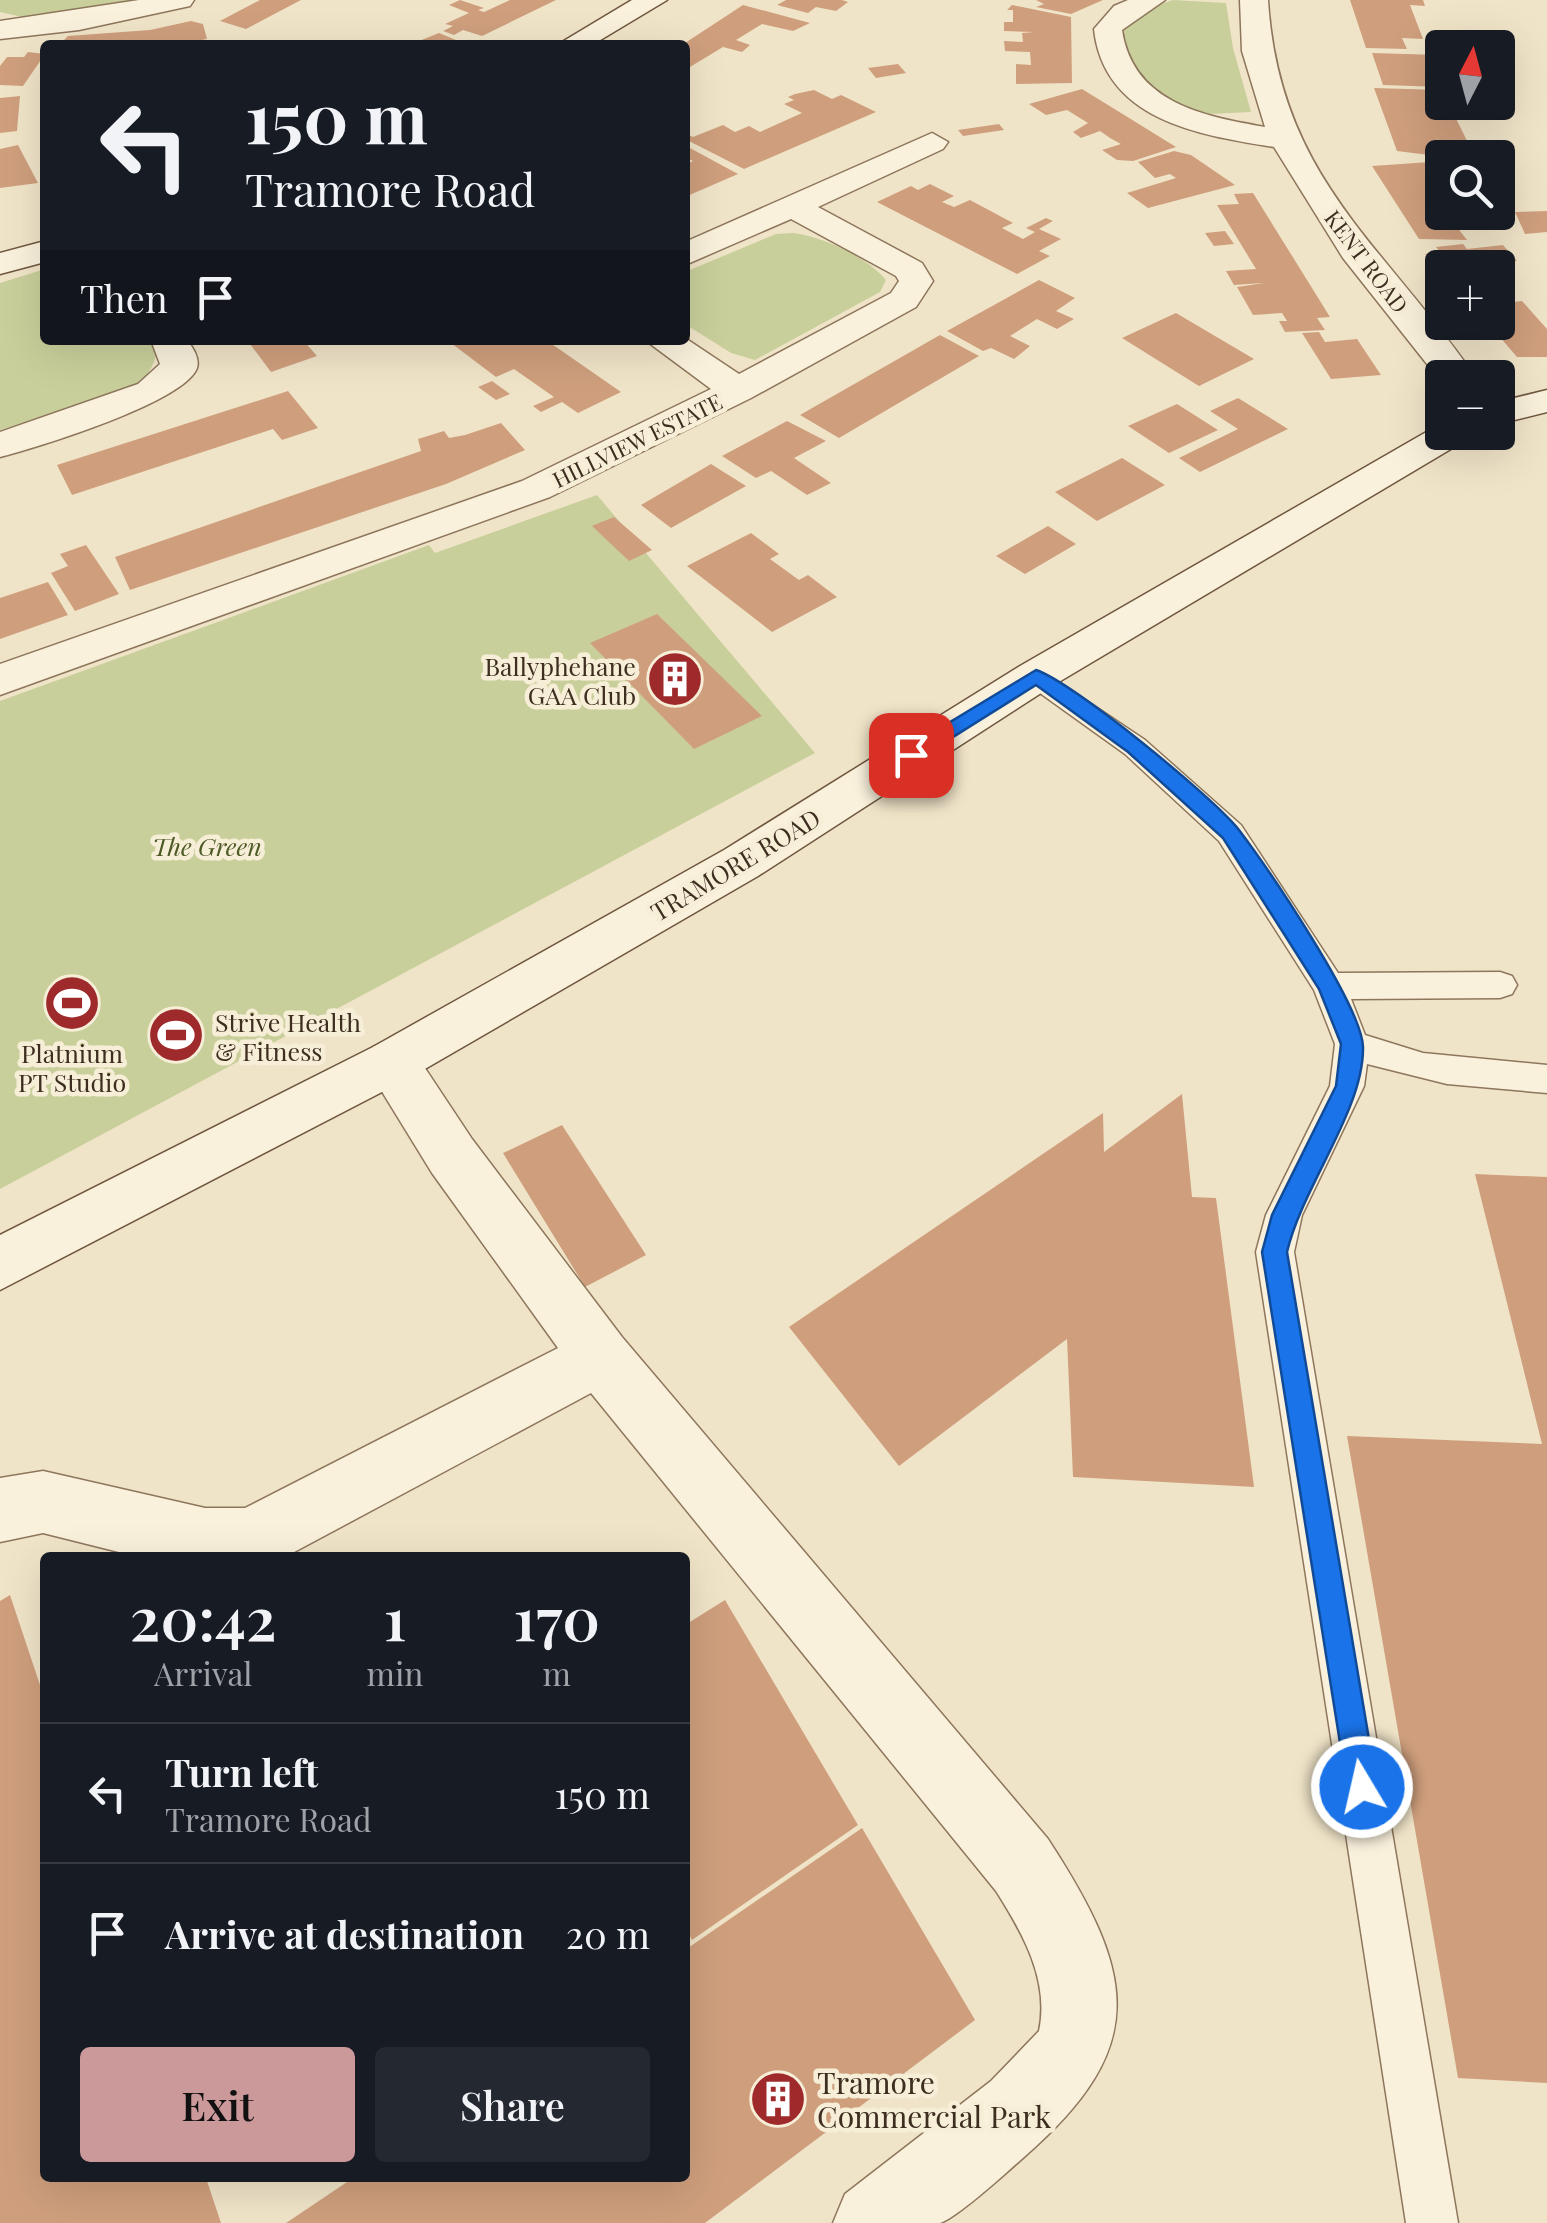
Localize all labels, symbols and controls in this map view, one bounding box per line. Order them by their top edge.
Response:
north arrow [1425,30,1515,120]
map controls [1425,30,1515,450]
text: 150 m [245,68,428,162]
icon: left [80,80,210,210]
button: search [1425,140,1515,230]
text: Tramore Road [245,158,535,218]
street label: KENT ROAD [1318,203,1416,319]
button: + [1425,250,1515,340]
icon: arrive [188,270,243,325]
text: Then [80,272,168,323]
button: − [1425,360,1515,450]
street label: HILLVIEW ESTATE [547,386,727,494]
place label: Ballyphehane GAA Club [484,649,636,711]
building icon: Ballyphehane GAA Club [645,649,705,709]
pin [869,713,954,798]
icon: arrive [884,728,939,783]
street label: TRAMORE ROAD [644,800,826,928]
park label: The Green [152,829,262,862]
sports icon: Platnium PT Studio [42,973,102,1033]
sports icon: Strive Health & Fitness [146,1005,206,1065]
place label: Strive Health & Fitness [215,1005,361,1067]
place label: Platnium PT Studio [18,1036,126,1098]
text: 20:42 [130,1576,277,1656]
text: 1 [384,1576,406,1656]
text: 170 [513,1576,600,1656]
text: Arrival [154,1651,253,1694]
text: min [366,1651,423,1694]
text: m [542,1651,571,1694]
position arrow [1310,1735,1414,1839]
text: Turn left [165,1746,318,1797]
icon: left [80,1766,135,1821]
text: 150 m [555,1768,650,1819]
text: Tramore Road [165,1797,372,1840]
icon: arrive [80,1906,135,1961]
text: Arrive at destination [165,1908,524,1959]
text: 20 m [566,1908,650,1959]
button: Exit [80,2047,355,2162]
button: Share [375,2047,650,2162]
place label: Tramore Commercial Park [817,2062,1052,2136]
building icon: Tramore Commercial Park [748,2069,808,2129]

